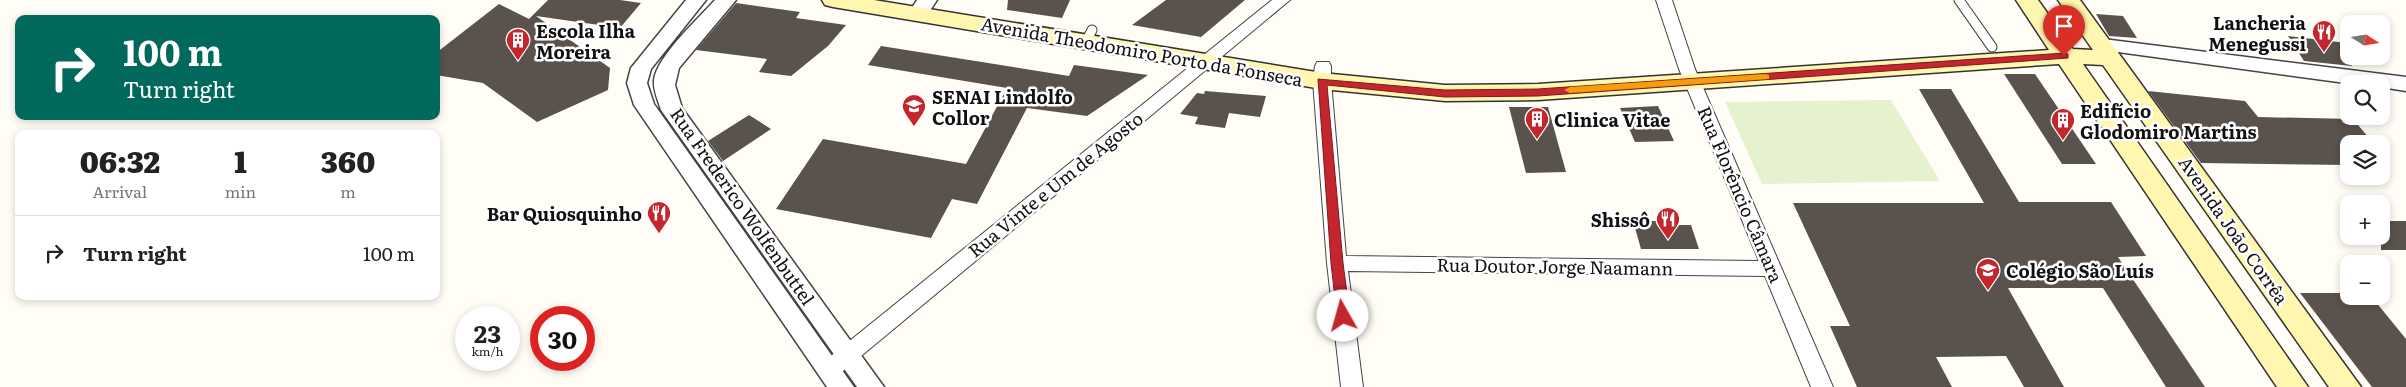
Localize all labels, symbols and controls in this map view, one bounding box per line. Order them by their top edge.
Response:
pin [2043,5,2085,56]
street label: Avenida Theodomiro Porto da Fonseca [979,9,1305,93]
place label: Lancheria Menegussi [2208,9,2307,57]
icon: arrive [2050,12,2078,40]
north arrow [2340,15,2390,65]
map controls [2340,15,2390,305]
place label: Escola Ilha Moreira [536,17,636,65]
restaurant icon: Lancheria Menegussi [2311,19,2337,53]
text: 100 m [123,25,223,77]
building icon: Escola Ilha Moreira [505,27,531,61]
icon: right [40,35,105,100]
text: Turn right [123,72,235,105]
button: search [2340,75,2390,125]
place label: SENAI Lindolfo Collor [932,83,1073,131]
school or university icon: SENAI Lindolfo Collor [901,93,927,127]
place label: Edifício Glodomiro Martins [2080,97,2257,145]
street label: Rua Frederico Wolfenbuttel [664,102,822,310]
street label: Rua Florêncio Câmara [1692,102,1791,287]
street label: Rua Vinte e Um de Agosto [962,105,1148,263]
building icon: Clinica Vitae [1524,106,1550,140]
place label: Clinica Vitae [1554,106,1670,133]
building icon: Edifício Glodomiro Martins [2050,107,2076,141]
button: layers [2340,135,2390,185]
text: 06:32 [80,138,160,182]
text: 1 [234,138,247,182]
text: 360 [321,138,375,182]
street label: Avenida João Corrêa [2173,150,2296,310]
text: Arrival [93,179,147,203]
text: min [225,179,256,203]
text: m [340,179,356,203]
button: + [2340,195,2390,245]
place label: Bar Quiosquinho [487,200,642,227]
restaurant icon: Bar Quiosquinho [646,200,672,234]
place label: Shissô [1591,206,1650,233]
restaurant icon: Shissô [1655,206,1681,240]
icon: right [40,239,68,267]
text: Turn right [83,239,187,267]
text: 100 m [363,239,415,267]
street label: Rua Doutor Jorge Naamann [1437,250,1674,282]
button: − [2340,255,2390,305]
school or university icon: Colégio São Luís [1975,257,2001,291]
place label: Colégio São Luís [2006,257,2154,284]
position arrow [1316,289,1368,341]
speed limit sign: 30 [530,306,595,371]
text: 23 [474,314,501,351]
text: km/h [472,342,503,360]

